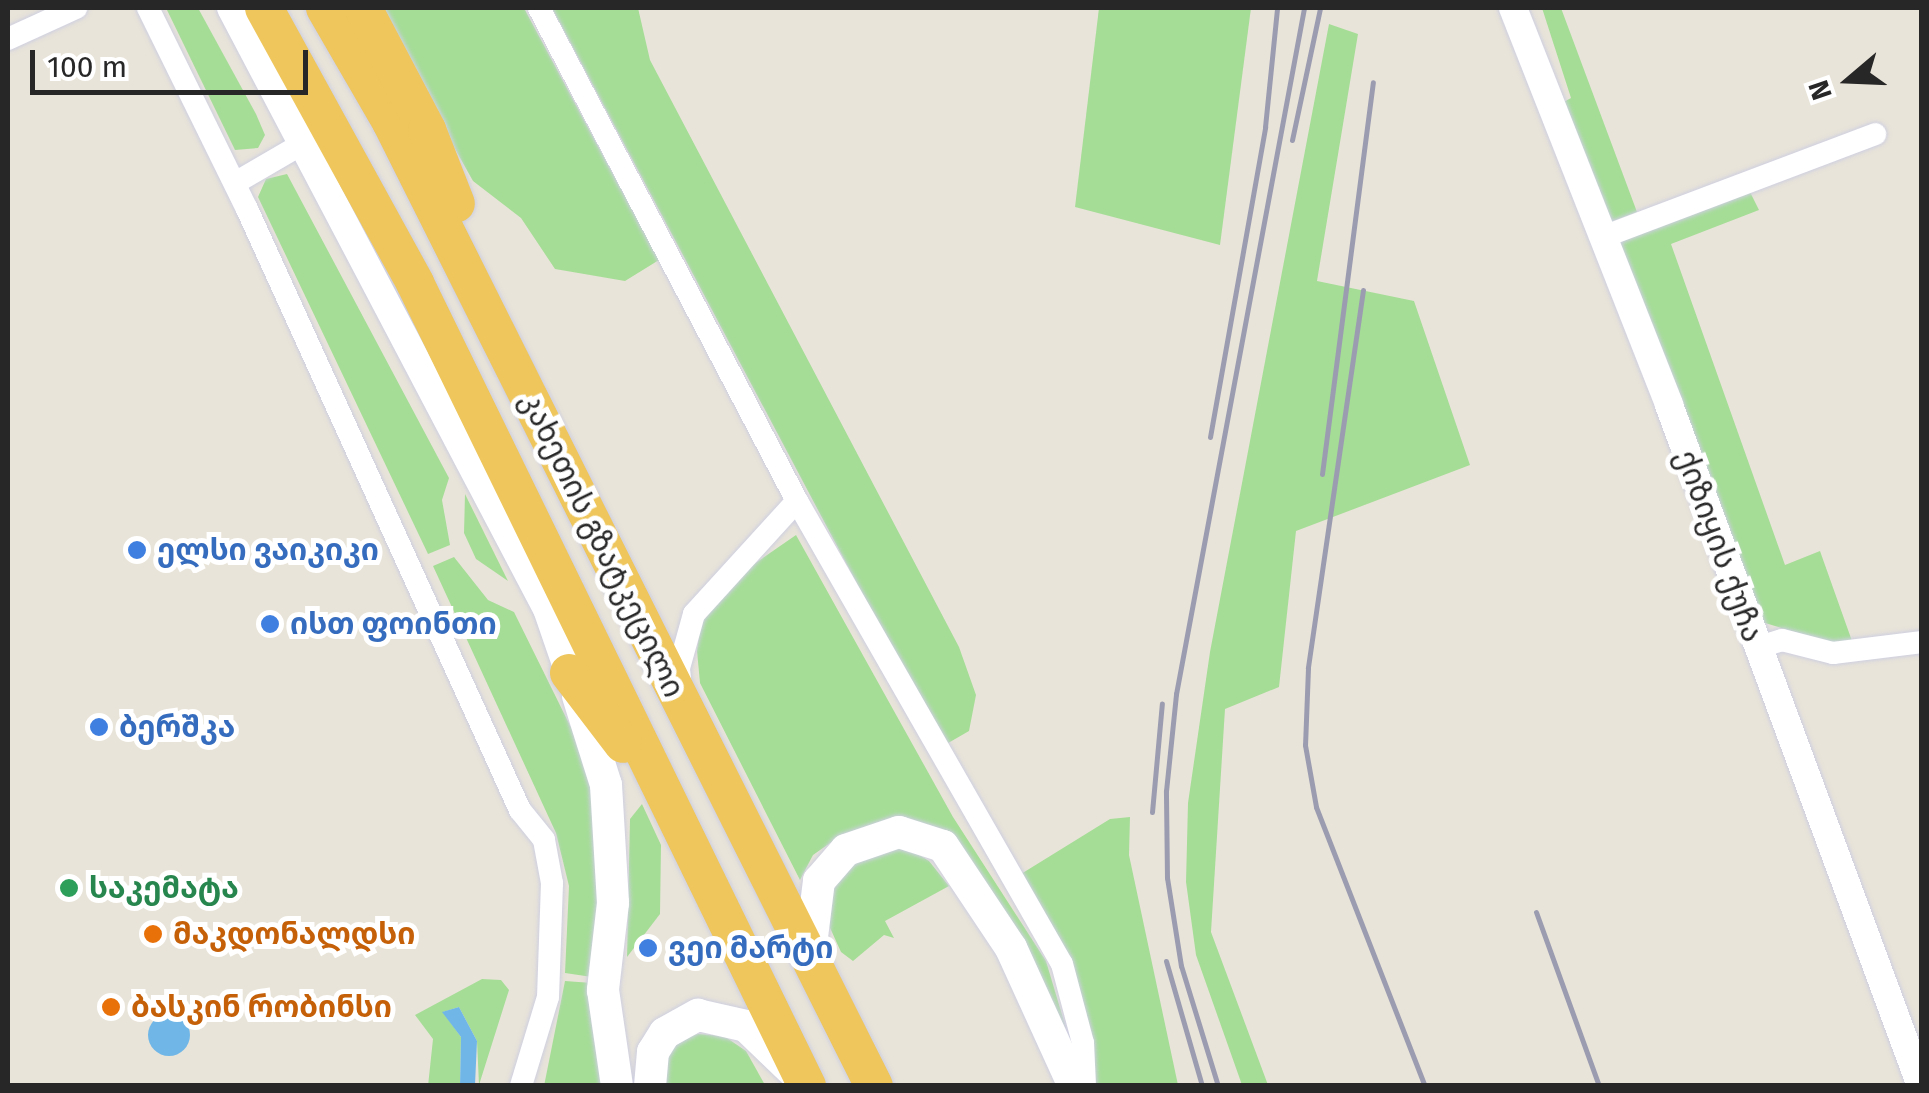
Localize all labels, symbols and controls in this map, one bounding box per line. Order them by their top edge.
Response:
scale bar [35,30,312,92]
north arrow [1799,30,1899,130]
text: 100 m [47,49,127,85]
text: N [1802,76,1839,104]
street label: კახეთის გზატკეცილი [512,387,692,703]
street label: ქიზიყის ქუჩა [1668,445,1770,647]
place label: ელსი ვაიკიკი [157,532,379,568]
marker: ელსი ვაიკიკი [126,539,148,561]
place label: ისთ ფოინთი [290,606,497,642]
marker: ისთ ფოინთი [259,613,281,635]
place label: ბერშკა [119,709,235,745]
marker: ბერშკა [88,716,110,738]
place label: საკემატა [89,870,239,906]
marker: საკემატა [58,877,80,899]
place label: მაკდონალდსი [173,916,415,952]
marker: მაკდონალდსი [142,923,164,945]
place label: ვეი მარტი [668,930,833,966]
marker: ვეი მარტი [637,937,659,959]
place label: ბასკინ რობინსი [131,989,392,1025]
marker: ბასკინ რობინსი [100,996,122,1018]

